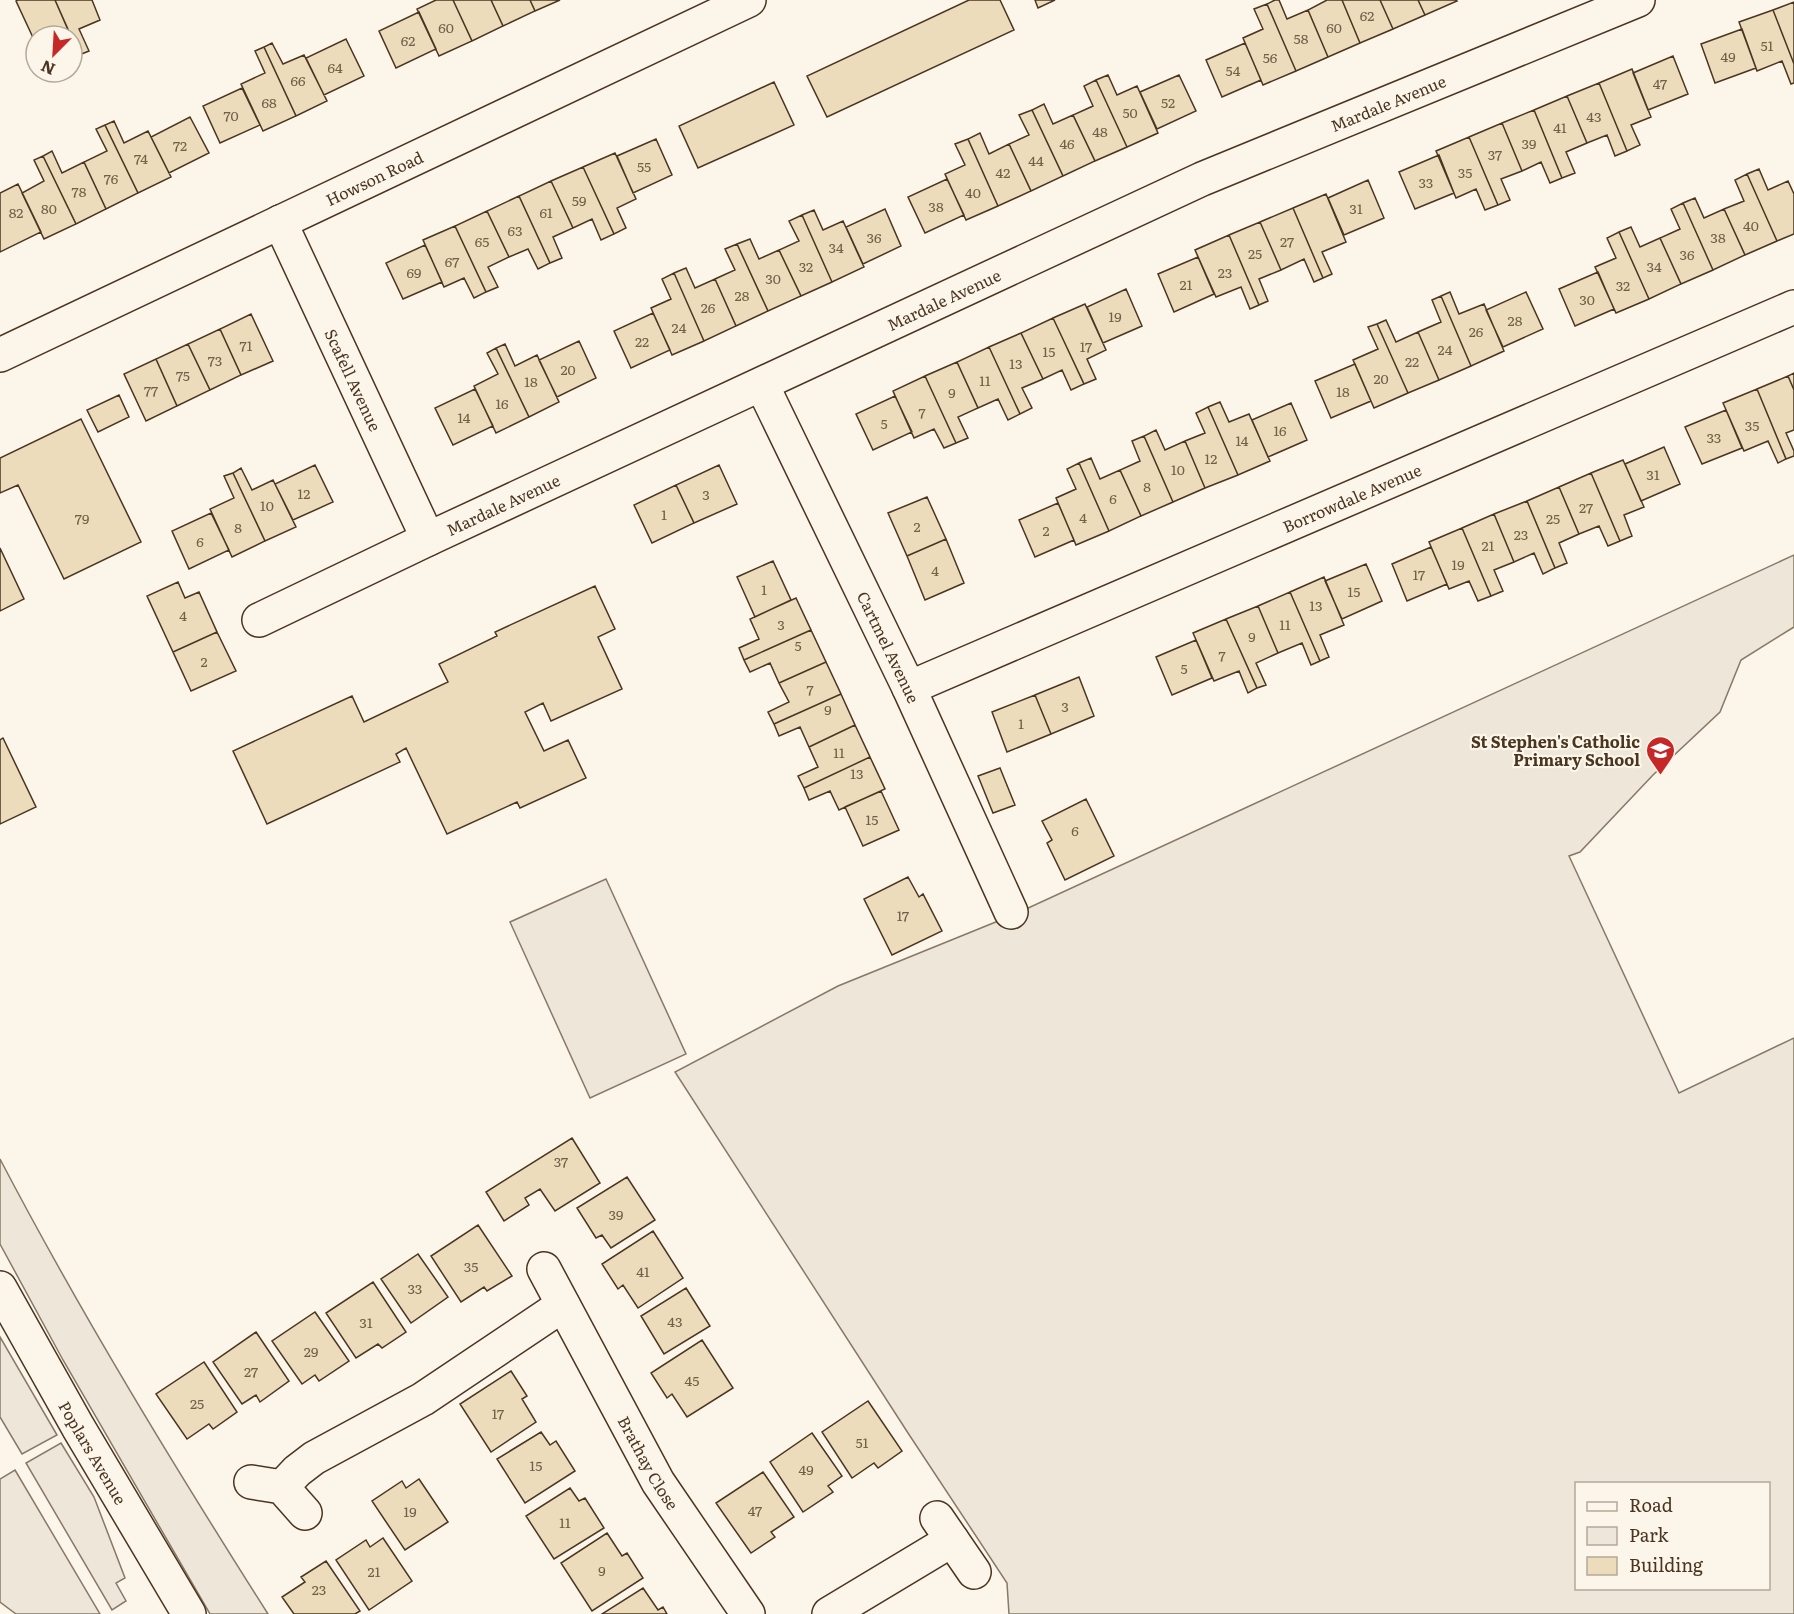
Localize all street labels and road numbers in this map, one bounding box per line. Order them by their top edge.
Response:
street label: Mardale Avenue [1326,68,1449,137]
street label: Howson Road [321,144,427,211]
street label: Mardale Avenue [883,262,1004,336]
street label: Scafell Avenue [319,325,388,435]
street label: Borrowdale Avenue [1279,457,1425,538]
street label: Mardale Avenue [442,467,564,541]
street label: Cartmel Avenue [852,587,926,707]
street label: Poplars Avenue [53,1396,133,1509]
street label: Brathay Close [613,1411,685,1514]

